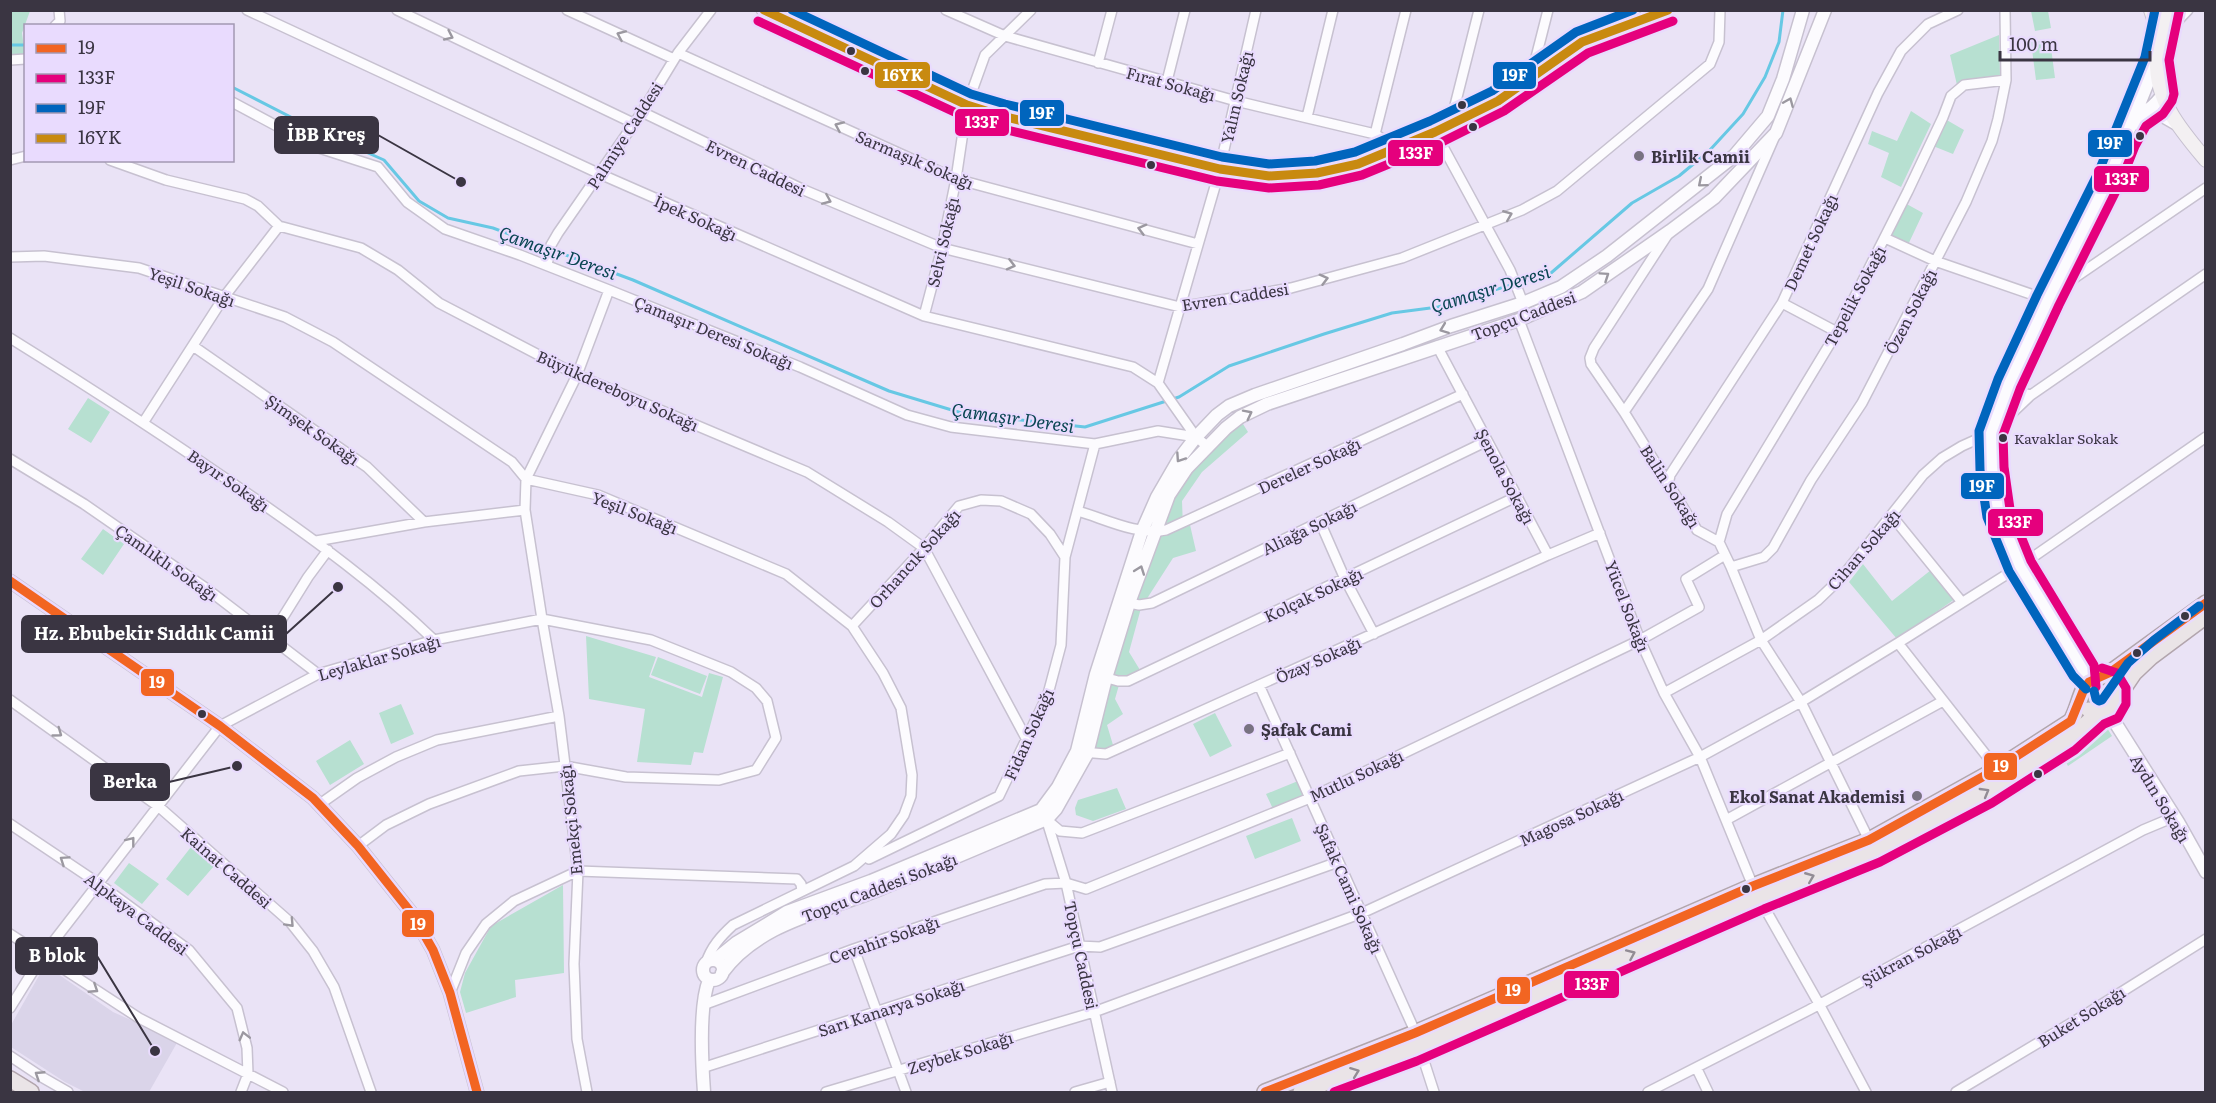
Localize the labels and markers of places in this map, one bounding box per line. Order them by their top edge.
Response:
unlabelled marker [845,45,857,57]
unlabelled marker [859,65,871,77]
unlabelled marker [1456,99,1468,111]
callout: İBB Kreş [275,117,378,153]
unlabelled marker [1467,121,1479,133]
unlabelled marker [2134,130,2146,142]
place label: Birlik Camii [1651,144,1750,168]
marker: Birlik Camii [1632,149,1646,163]
unlabelled marker [1145,159,1157,171]
place label: Kavaklar Sokak [2014,428,2118,448]
marker: Kavaklar Sokak [1997,432,2009,444]
unlabelled marker [2179,610,2191,622]
callout: Hz. Ebubekir Sıddık Camii [22,616,286,652]
unlabelled marker [2131,647,2143,659]
unlabelled marker [196,708,208,720]
place label: Şafak Cami [1261,717,1352,741]
marker: Şafak Cami [1242,722,1256,736]
callout: Berka [91,764,169,800]
unlabelled marker [2032,768,2044,780]
place label: Ekol Sanat Akademisi [1729,784,1905,808]
marker: Ekol Sanat Akademisi [1910,789,1924,803]
unlabelled marker [1740,883,1752,895]
callout: B blok [16,938,97,974]

